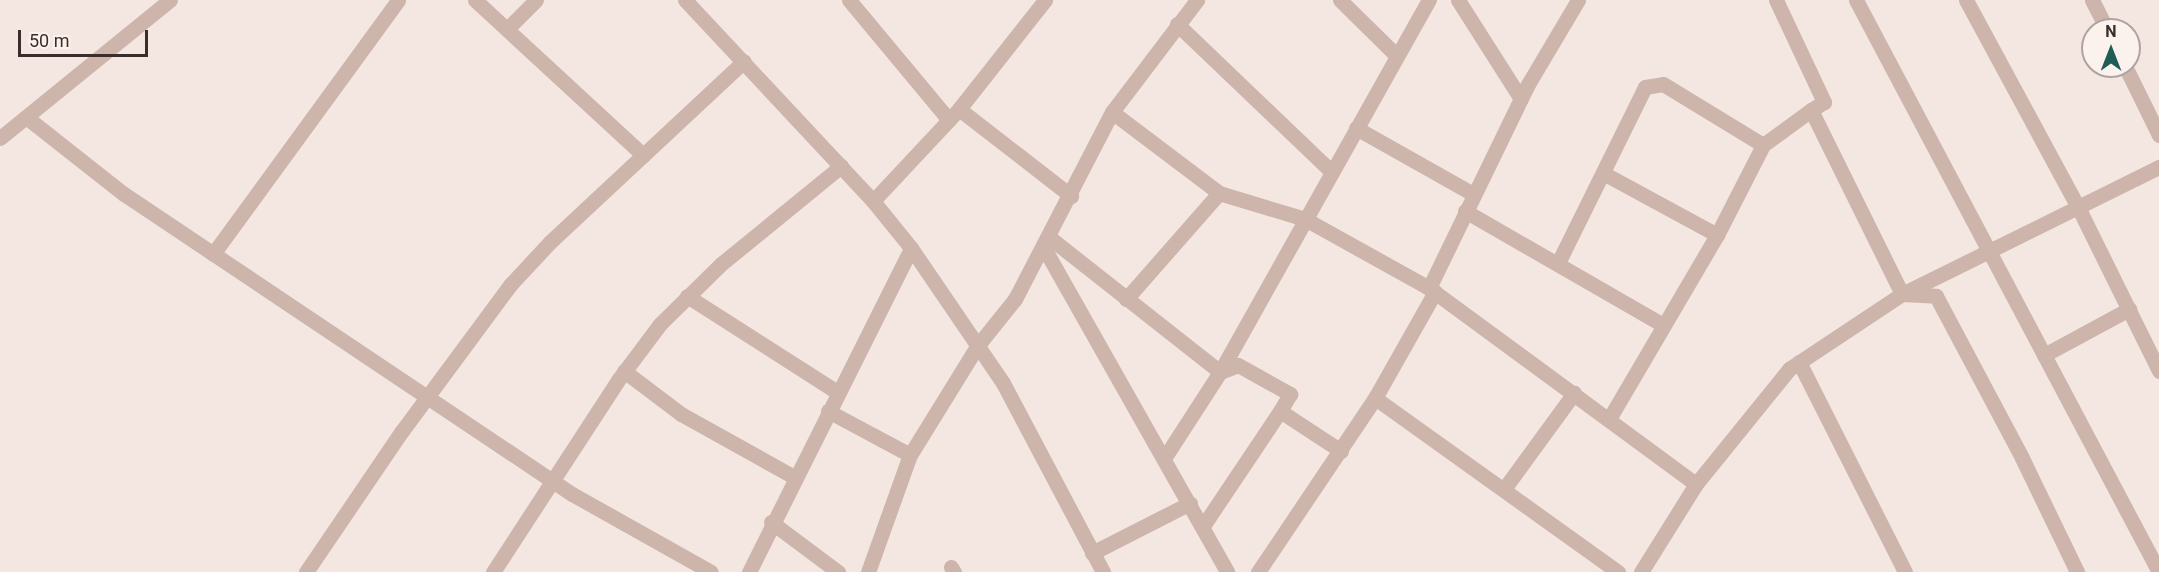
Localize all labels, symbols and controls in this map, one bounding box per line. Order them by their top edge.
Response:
scale bar [21,18,152,56]
north arrow [2081,18,2141,78]
text: N [2105,22,2117,41]
text: 50 m [29,30,69,51]

